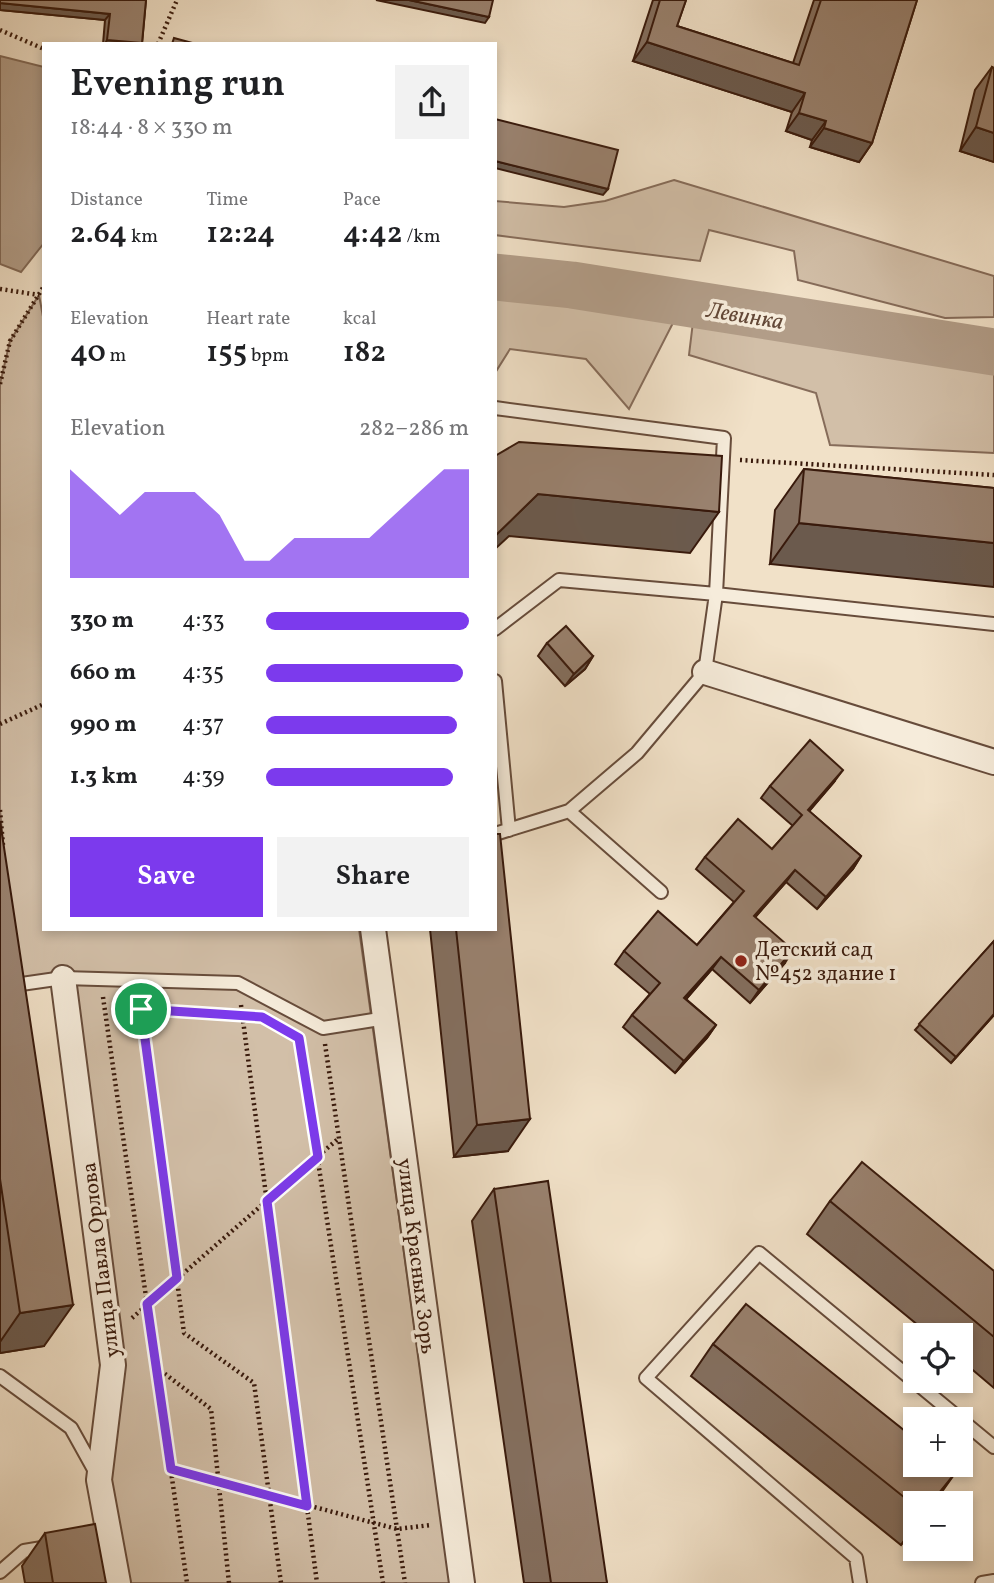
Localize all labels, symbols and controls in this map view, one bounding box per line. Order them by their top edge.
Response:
text: Evening run [70,59,285,112]
button: share [395,65,469,139]
text: 18:44 · 8 × 330 m [70,112,233,144]
text: Distance [70,187,143,213]
text: Time [206,187,248,213]
text: Pace [343,187,381,213]
text: 2.64 [70,213,127,255]
text: 12:24 [206,213,275,255]
text: 4:42 [343,213,403,255]
text: km [127,224,158,250]
text: /km [403,224,440,250]
water label: Левинка [703,295,786,339]
text: Elevation [70,306,149,332]
text: Heart rate [206,306,290,332]
text: kcal [343,306,376,332]
text: 40 [70,332,106,374]
text: 155 [206,332,247,374]
text: 182 [343,332,386,374]
text: m [106,343,126,369]
text: bpm [247,343,289,369]
text: Elevation [70,413,166,445]
text: 282–286 m [359,413,469,445]
text: 330 m [70,605,134,637]
text: 4:33 [182,605,225,637]
text: 660 m [70,657,136,689]
text: 4:35 [182,657,224,689]
text: 990 m [70,709,137,741]
text: 4:37 [182,709,224,741]
text: 1.3 km [70,761,138,793]
text: 4:39 [182,761,224,793]
button: Save [70,837,263,917]
button: Share [277,837,469,917]
place label: Детский сад №452 здание 1 [755,936,896,989]
marker: Детский сад №452 здание 1 [733,953,749,969]
pin [111,979,171,1039]
icon: arrive [122,990,160,1028]
street label: улица Красных Зорь [389,1156,442,1356]
street label: улица Павла Орлова [75,1160,128,1359]
map controls [903,1323,973,1561]
button: locate [903,1323,973,1393]
button: + [903,1407,973,1477]
button: − [903,1491,973,1561]

